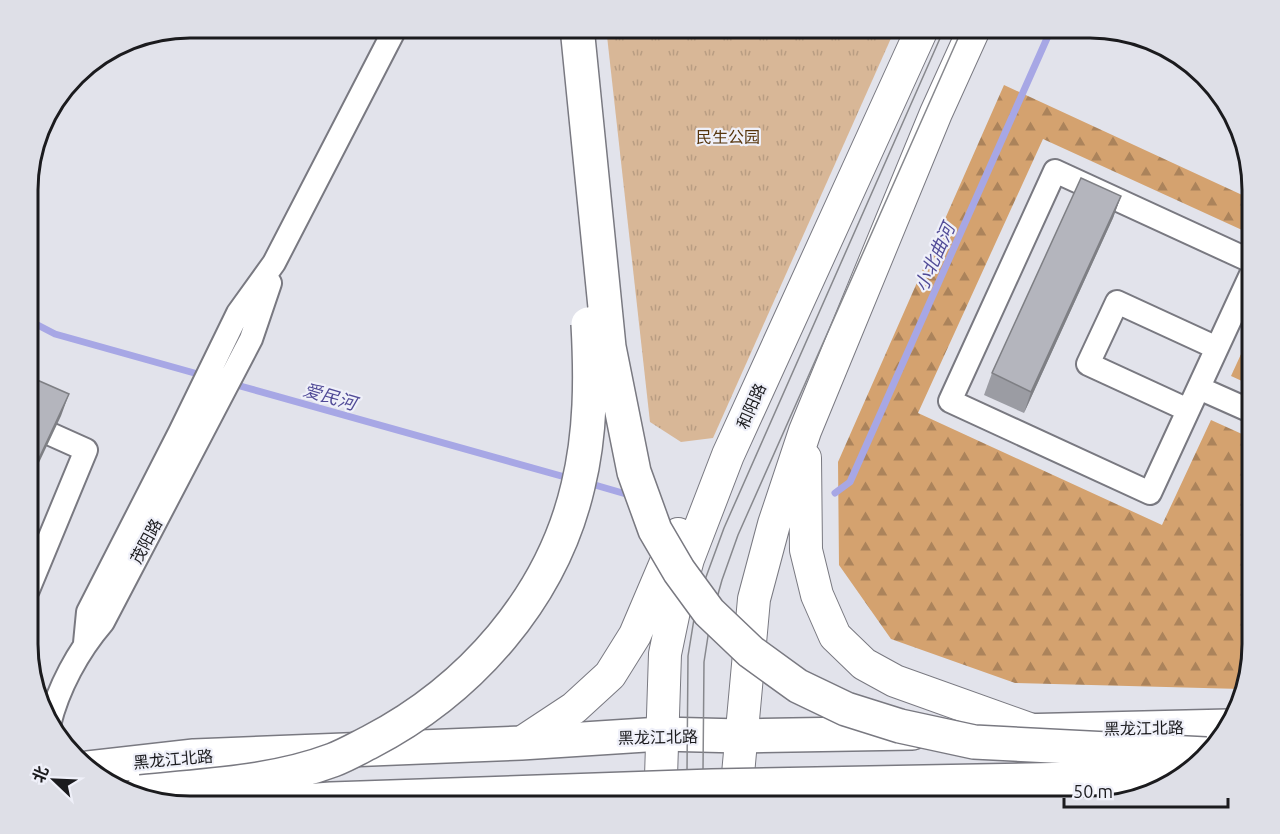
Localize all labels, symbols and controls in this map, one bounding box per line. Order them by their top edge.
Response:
park label: 民生公园 [696,128,760,146]
water label: 小北曲河 [910,217,959,294]
water label: 爱民河 [301,379,362,414]
street label: 和阳路 [733,380,769,432]
street label: 茂阳路 [127,516,165,566]
street label: 黑龙江北路 [1104,718,1184,738]
street label: 黑龙江北路 [618,727,698,747]
street label: 黑龙江北路 [132,747,214,771]
north arrow [24,750,84,810]
text: 北 [29,763,52,785]
scale bar [1064,771,1228,809]
text: 50 m [1073,781,1113,801]

